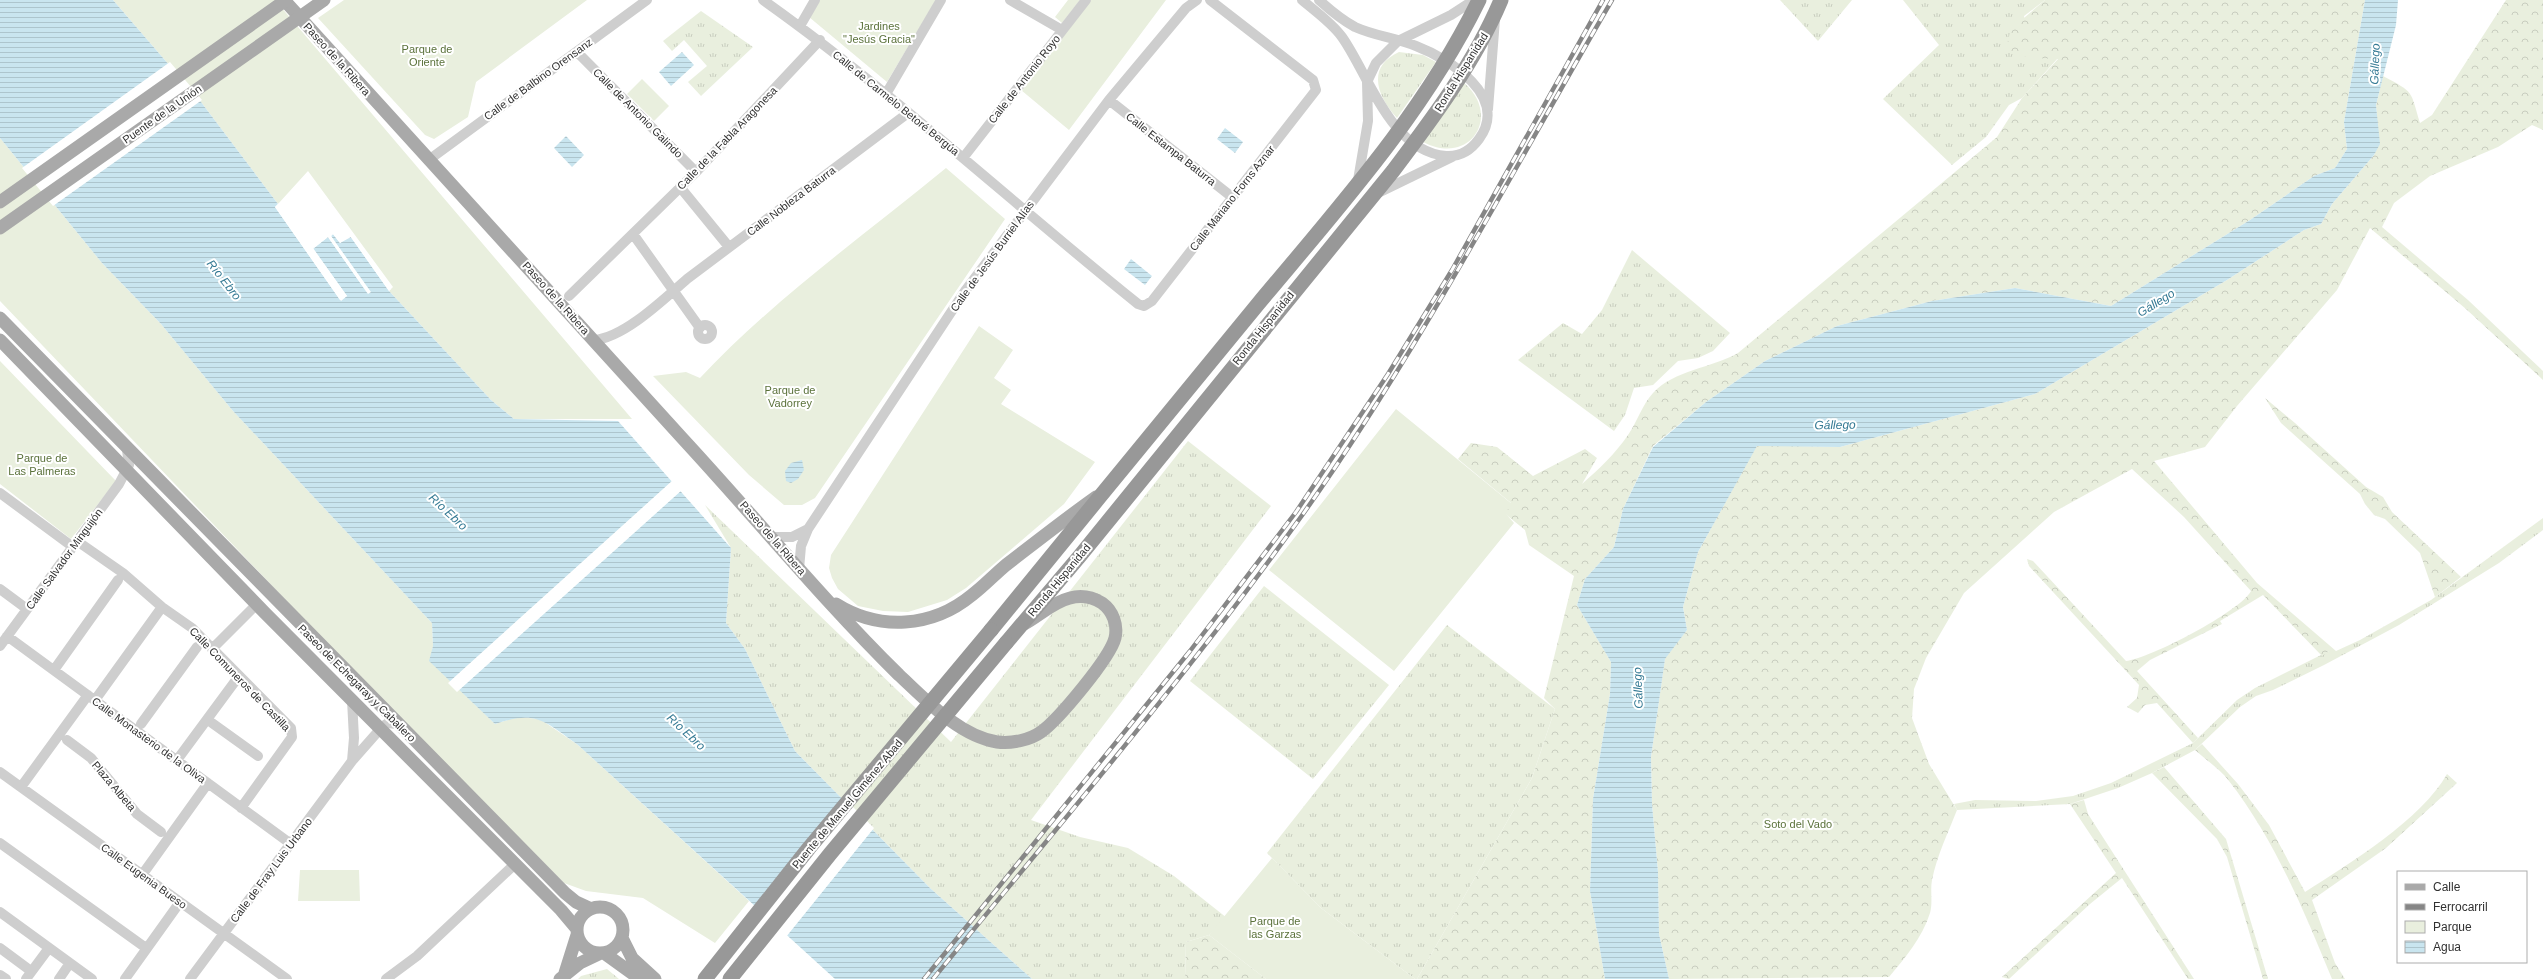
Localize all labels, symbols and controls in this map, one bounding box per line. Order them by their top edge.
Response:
street label: Paseo de la Ribera [301,20,373,98]
park label: Jardines "Jesús Gracia" [843,20,915,45]
street label: Ronda Hispanidad [1432,30,1490,114]
street label: Calle de Antonio Royo [986,32,1062,126]
street label: Calle de Balbino Orensanz [482,36,594,122]
park label: Parque de Oriente [402,43,452,68]
water label: Gállego [2367,43,2383,85]
street label: Calle de Carmelo Betoré Bergúa [830,48,962,158]
street label: Calle de Antonio Galindo [591,66,685,160]
street label: Puente de la Unión [120,82,204,146]
street label: Calle de la Fabla Aragonesa [675,83,780,192]
street label: Calle Estampa Baturra [1124,110,1219,188]
street label: Calle Mariano Forns Aznar [1187,143,1277,253]
street label: Calle Nobleza Baturra [744,163,838,238]
street label: Calle de Jesús Burriel Alías [948,198,1036,314]
water label: Río Ebro [204,257,244,303]
street label: Paseo de la Ribera [520,259,592,337]
water label: Gállego [2135,286,2178,320]
street label: Ronda Hispanidad [1230,289,1296,367]
park label: Parque de Vadorrey [765,384,815,409]
water label: Gállego [1814,418,1856,432]
park label: Parque de Las Palmeras [8,452,76,477]
water label: Río Ebro [426,491,470,533]
street label: Paseo de la Ribera [738,499,809,578]
street label: Calle Salvador Minguijón [23,506,105,612]
street label: Ronda Hispanidad [1025,541,1093,619]
street label: Paseo de Echegaray y Caballero [296,622,418,744]
street label: Calle Comuneros de Castilla [187,625,293,734]
water label: Gállego [1630,667,1646,709]
street label: Calle Monasterio de la Oliva [90,695,209,786]
water label: Río Ebro [664,711,708,753]
street label: Puente de Manuel Giménez Abad [790,737,904,871]
street label: Plaza Albeta [90,759,139,814]
street label: Calle de Fray Luis Urbano [228,815,314,925]
park label: Soto del Vado [1764,818,1832,830]
street label: Calle Eugenia Bueso [99,841,189,911]
legend [2397,871,2527,963]
text: Calle [2433,880,2461,894]
text: Ferrocarril [2433,900,2488,914]
park label: Parque de las Garzas [1249,915,1302,940]
text: Parque [2433,920,2472,934]
text: Agua [2433,940,2461,954]

